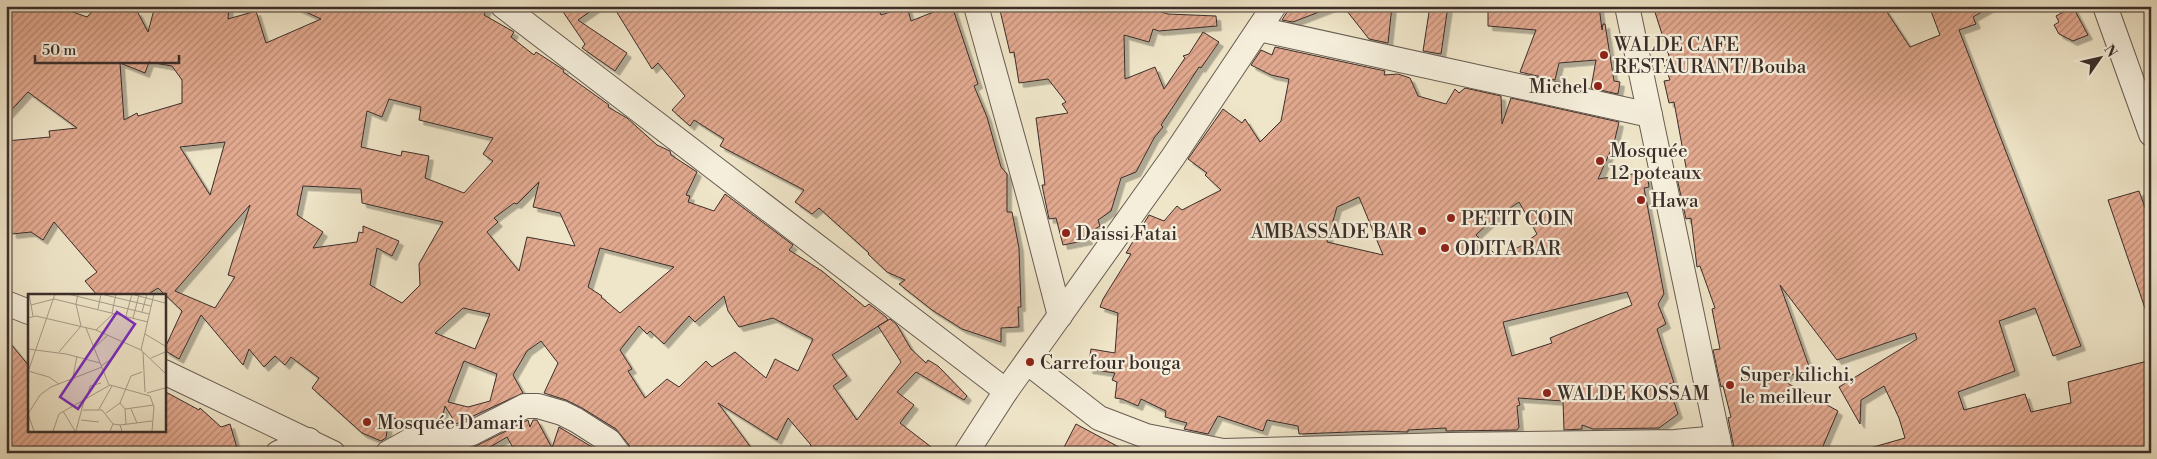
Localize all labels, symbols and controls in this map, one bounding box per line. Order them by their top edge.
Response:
scale bar [35,32,179,64]
north arrow [2074,32,2124,82]
place label: WALDE CAFE RESTAURANT/ Bouba [1613,33,1807,79]
text: 50 m [42,41,76,60]
text: N [2099,42,2121,61]
marker: WALDE CAFE RESTAURANT/ Bouba [1598,49,1610,61]
place label: Michel [1529,75,1588,99]
marker: Michel [1592,80,1604,92]
place label: Mosquée 12 poteaux [1610,139,1701,185]
marker: Mosquée 12 poteaux [1594,155,1606,167]
place label: Hawa [1651,189,1699,213]
marker: Hawa [1635,194,1647,206]
place label: PETIT COIN [1461,207,1574,231]
marker: PETIT COIN [1445,212,1457,224]
place label: AMBASSADE BAR [1250,220,1413,244]
place label: Daissi Fatai [1076,222,1177,246]
marker: AMBASSADE BAR [1416,225,1428,237]
marker: Daissi Fatai [1060,227,1072,239]
place label: ODITA BAR [1455,237,1562,261]
marker: ODITA BAR [1439,242,1451,254]
inset map [28,294,165,432]
place label: Carrefour bouga [1040,351,1181,375]
marker: Carrefour bouga [1024,356,1036,368]
place label: Super kilichi, le meilleur [1740,363,1854,409]
marker: Super kilichi, le meilleur [1724,379,1736,391]
place label: WALDE KOSSAM [1556,382,1710,406]
marker: WALDE KOSSAM [1541,387,1553,399]
place label: Mosquée Damari [377,411,524,435]
marker: Mosquée Damari [361,416,373,428]

